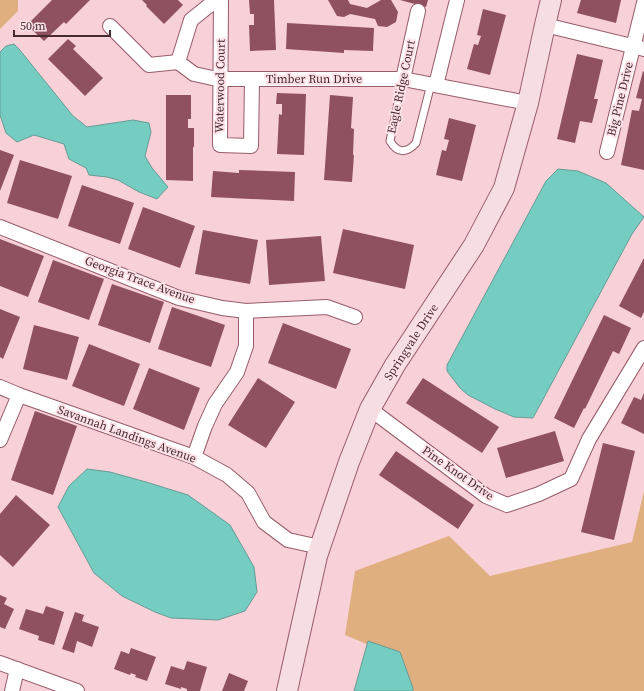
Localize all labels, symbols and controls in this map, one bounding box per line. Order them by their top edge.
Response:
scale bar [14,12,110,38]
text: 50 m [20,18,46,34]
street label: Waterwood Court [211,39,229,133]
street label: Eagle Ridge Court [383,39,419,135]
street label: Big Pine Drive [603,60,637,138]
street label: Timber Run Drive [266,71,362,87]
street label: Georgia Trace Avenue [83,253,197,307]
street label: Springvale Drive [380,300,442,384]
street label: Savannah Landings Avenue [56,401,198,467]
street label: Pine Knot Drive [419,442,497,504]

